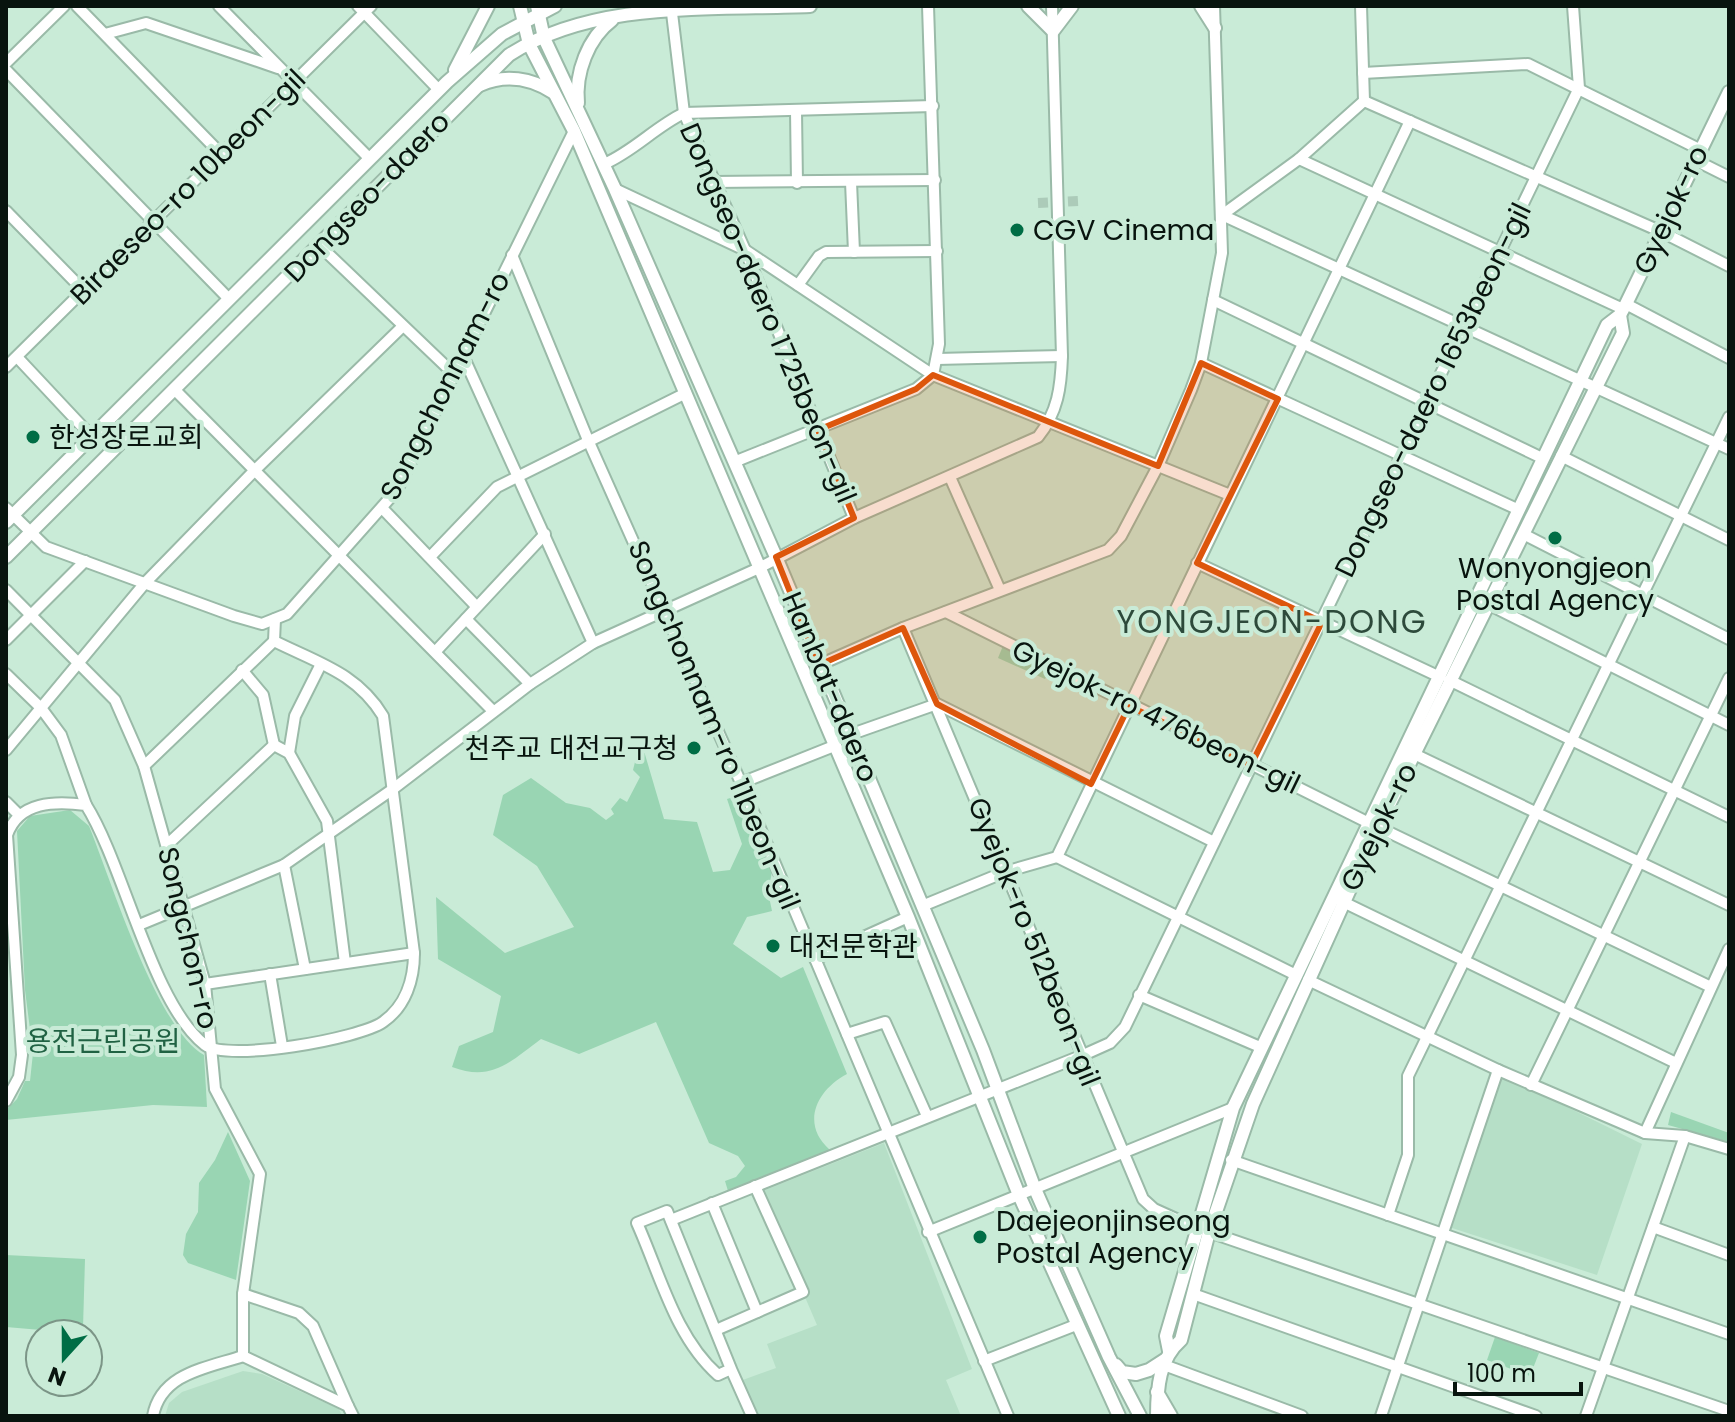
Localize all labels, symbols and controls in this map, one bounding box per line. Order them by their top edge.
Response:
street label: Biraeseo-ro 10beon-gil [62,61,314,313]
street label: Dongseo-daero [275,103,459,291]
street label: Dongseo-daero 1725beon-gil [670,117,866,509]
street label: Gyejok-ro [1624,139,1718,281]
street label: Dongseo-daero 1653beon-gil [1325,196,1541,584]
place label: CGV Cinema [1033,211,1214,250]
marker: CGV Cinema [1008,221,1026,239]
street label: Songchonnam-ro [371,265,519,507]
place label: 한성장로교회 [49,418,204,457]
marker: 한성장로교회 [24,428,42,446]
marker: Wonyongjeon Postal Agency [1546,529,1564,547]
street label: Songchonnam-ro 11beon-gil [618,535,810,915]
place label: Wonyongjeon Postal Agency [1456,549,1654,620]
street label: Hanbat-daero [772,586,888,788]
district label: YONGJEON-DONG [1116,599,1428,644]
street label: Gyejok-ro 476beon-gil [1005,630,1307,804]
place label: 천주교 대전교구청 [464,729,678,768]
marker: 천주교 대전교구청 [685,739,703,757]
street label: Gyejok-ro [1331,756,1427,898]
street label: Gyejok-ro 512beon-gil [958,792,1110,1092]
street label: Songchon-ro [148,843,228,1033]
place label: 대전문학관 [789,927,918,966]
marker: 대전문학관 [764,937,782,955]
park label: 용전근린공원 [26,1022,180,1061]
place label: Daejeonjinseong Postal Agency [996,1202,1231,1273]
marker: Daejeonjinseong Postal Agency [971,1228,989,1246]
north arrow [24,1318,104,1398]
scale bar [1455,1346,1581,1396]
text: 100 m [1467,1357,1536,1390]
text: N [44,1359,70,1394]

